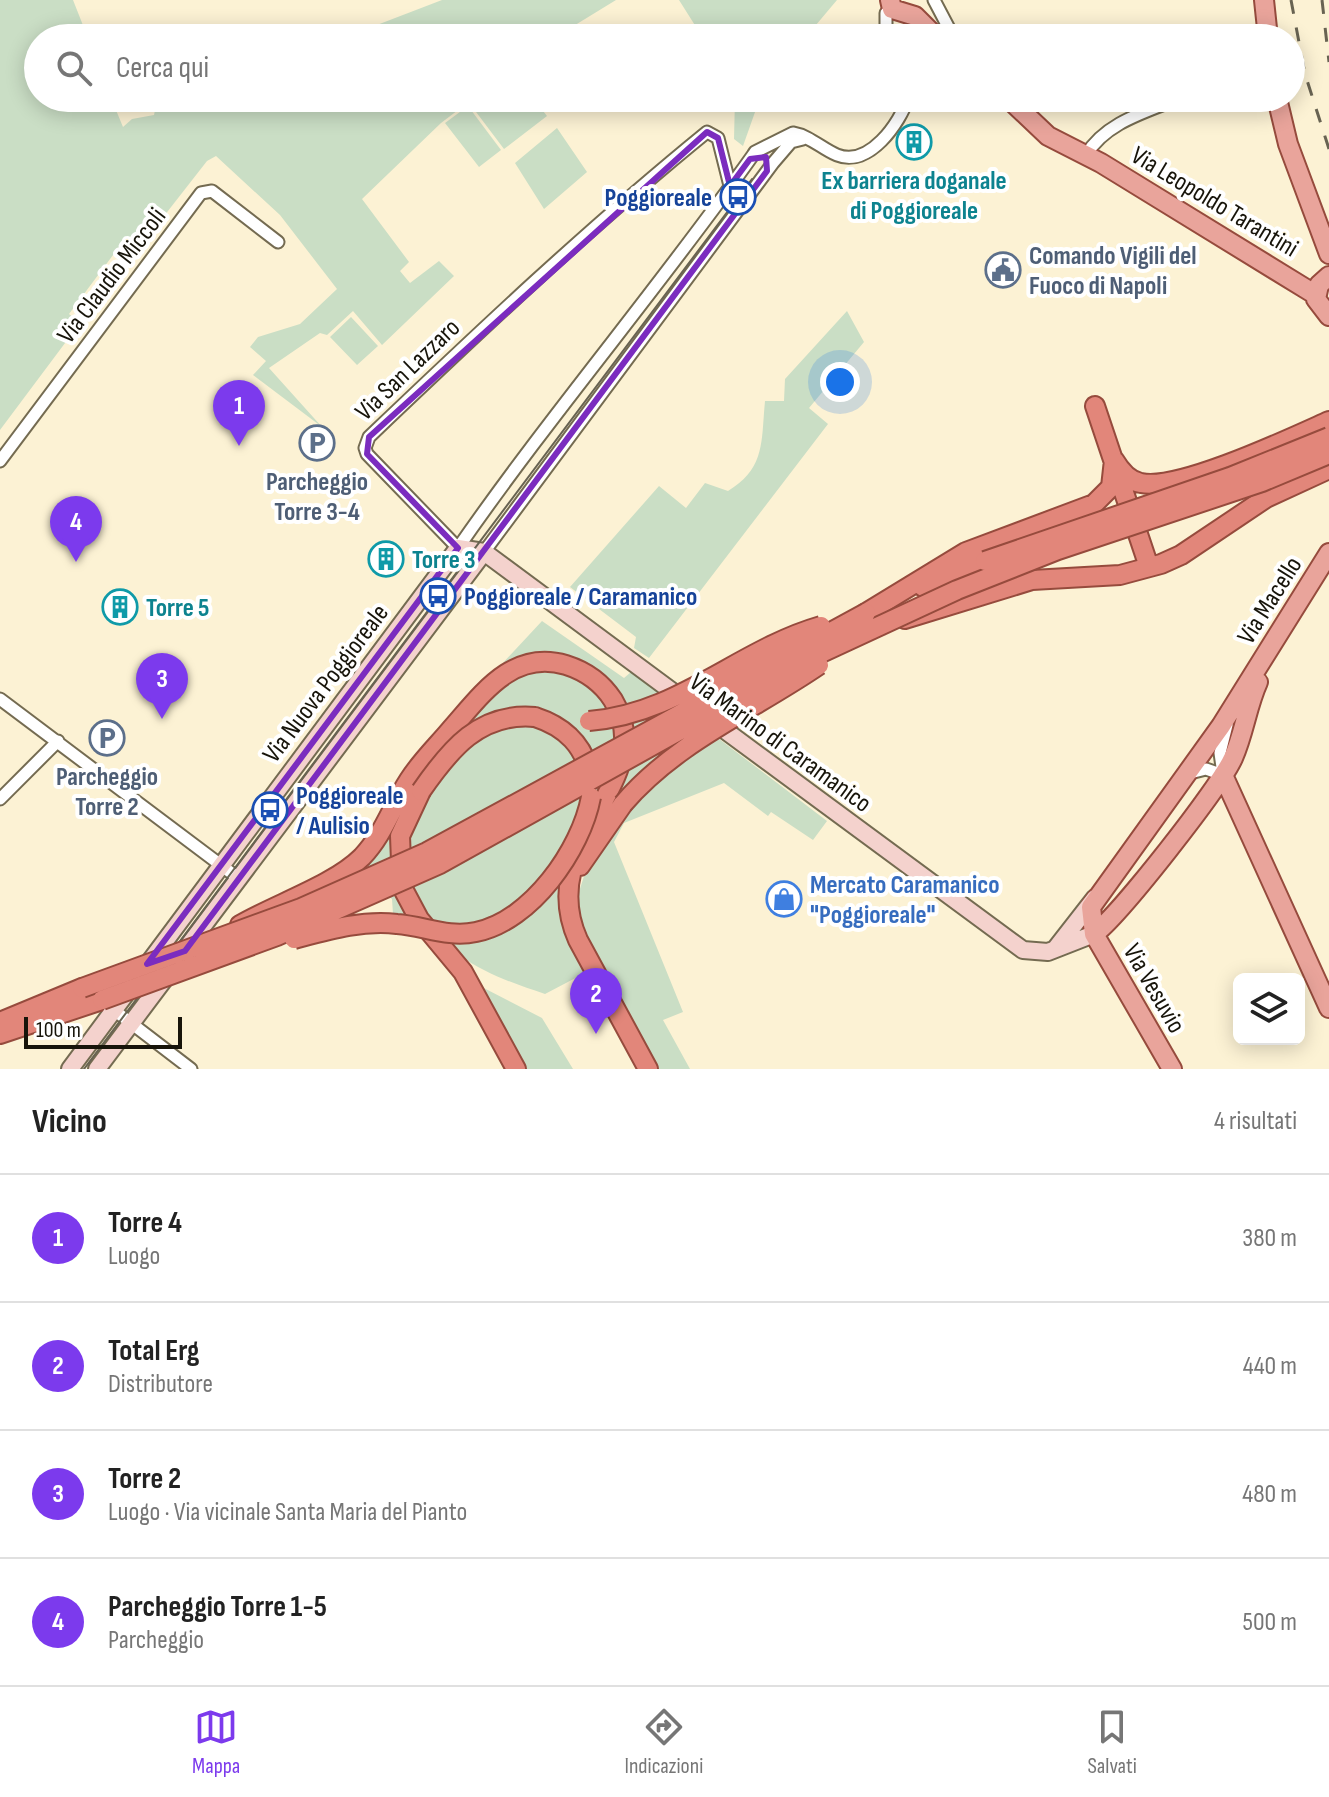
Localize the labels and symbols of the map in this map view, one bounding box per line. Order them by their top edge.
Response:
building icon: Ex barriera doganale di Poggioreale [895,123,933,161]
street label: Via Leopoldo Tarantini [1125,140,1303,264]
place label: Ex barriera doganale di Poggioreale [821,166,1007,227]
bus stop icon: Poggioreale [719,178,757,216]
place label: Poggioreale [604,183,712,214]
street label: Via Claudio Miccoli [51,202,173,350]
place label: Comando Vigili del Fuoco di Napoli [1029,241,1197,302]
public building icon: Comando Vigili del Fuoco di Napoli [984,251,1022,289]
street label: Via San Lazzaro [349,313,467,428]
your location [820,362,860,402]
pin: 1 [213,380,265,446]
parking icon: Parcheggio Torre 3-4 [298,424,336,462]
place label: Parcheggio Torre 3-4 [266,467,368,528]
pin: 4 [50,496,102,562]
building icon: Torre 3 [367,540,405,578]
place label: Torre 3 [412,545,476,576]
street label: Via Macello [1231,551,1309,650]
bus stop icon: Poggioreale / Caramanico [419,577,457,615]
place label: Poggioreale / Caramanico [464,582,697,613]
building icon: Torre 5 [101,588,139,626]
place label: Torre 5 [146,593,209,624]
street label: Via Nuova Poggioreale [257,599,396,769]
pin: 3 [136,653,188,719]
street label: Via Marino di Caramanico [683,667,877,820]
parking icon: Parcheggio Torre 2 [88,719,126,757]
place label: Parcheggio Torre 2 [56,762,158,823]
place label: Poggioreale / Aulisio [296,781,404,842]
bus stop icon: Poggioreale / Aulisio [251,791,289,829]
place label: Mercato Caramanico "Poggioreale" [810,870,1000,931]
shop icon: Mercato Caramanico "Poggioreale" [765,880,803,918]
street label: Via Vesuvio [1116,939,1192,1039]
pin: 2 [570,968,622,1034]
scale bar [24,1013,182,1049]

